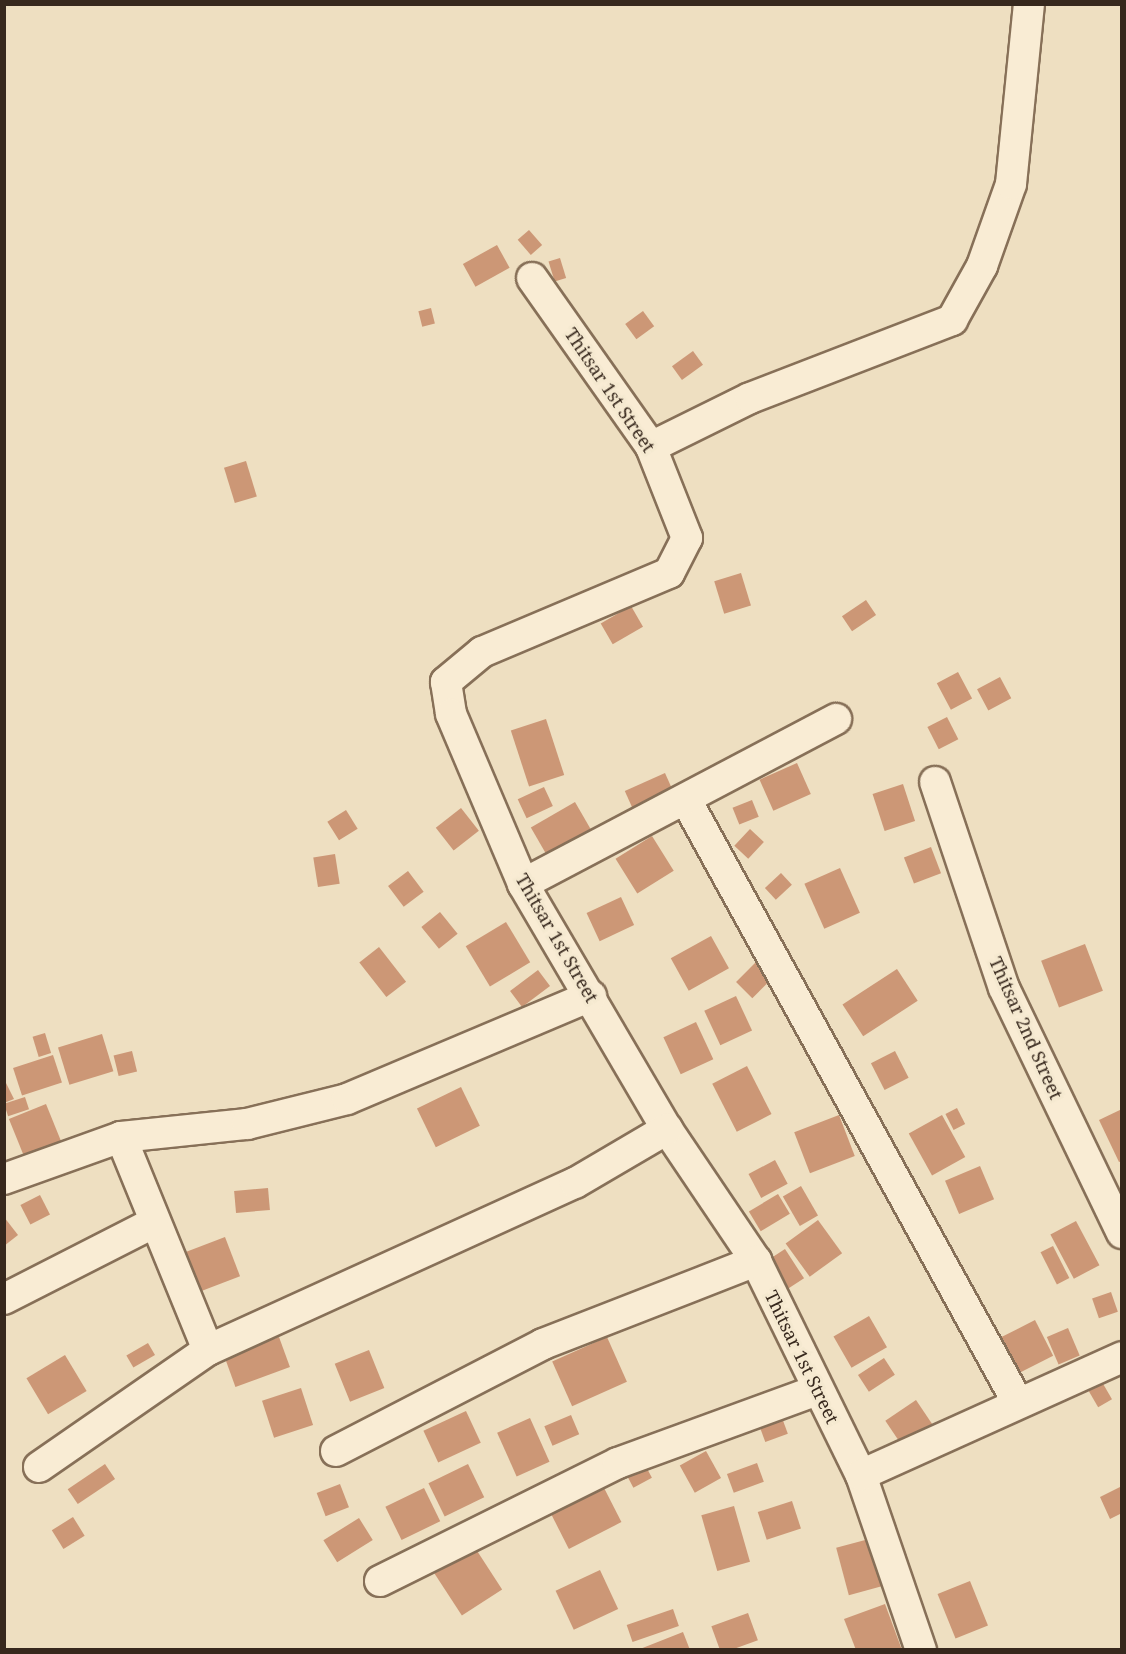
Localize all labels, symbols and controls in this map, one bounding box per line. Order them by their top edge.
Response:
street label: Thitsar 1st Street [560,324,660,456]
street label: Thitsar 1st Street [511,870,603,1006]
street label: Thitsar 2nd Street [985,953,1067,1103]
street label: Thitsar 1st Street [760,1287,844,1427]

